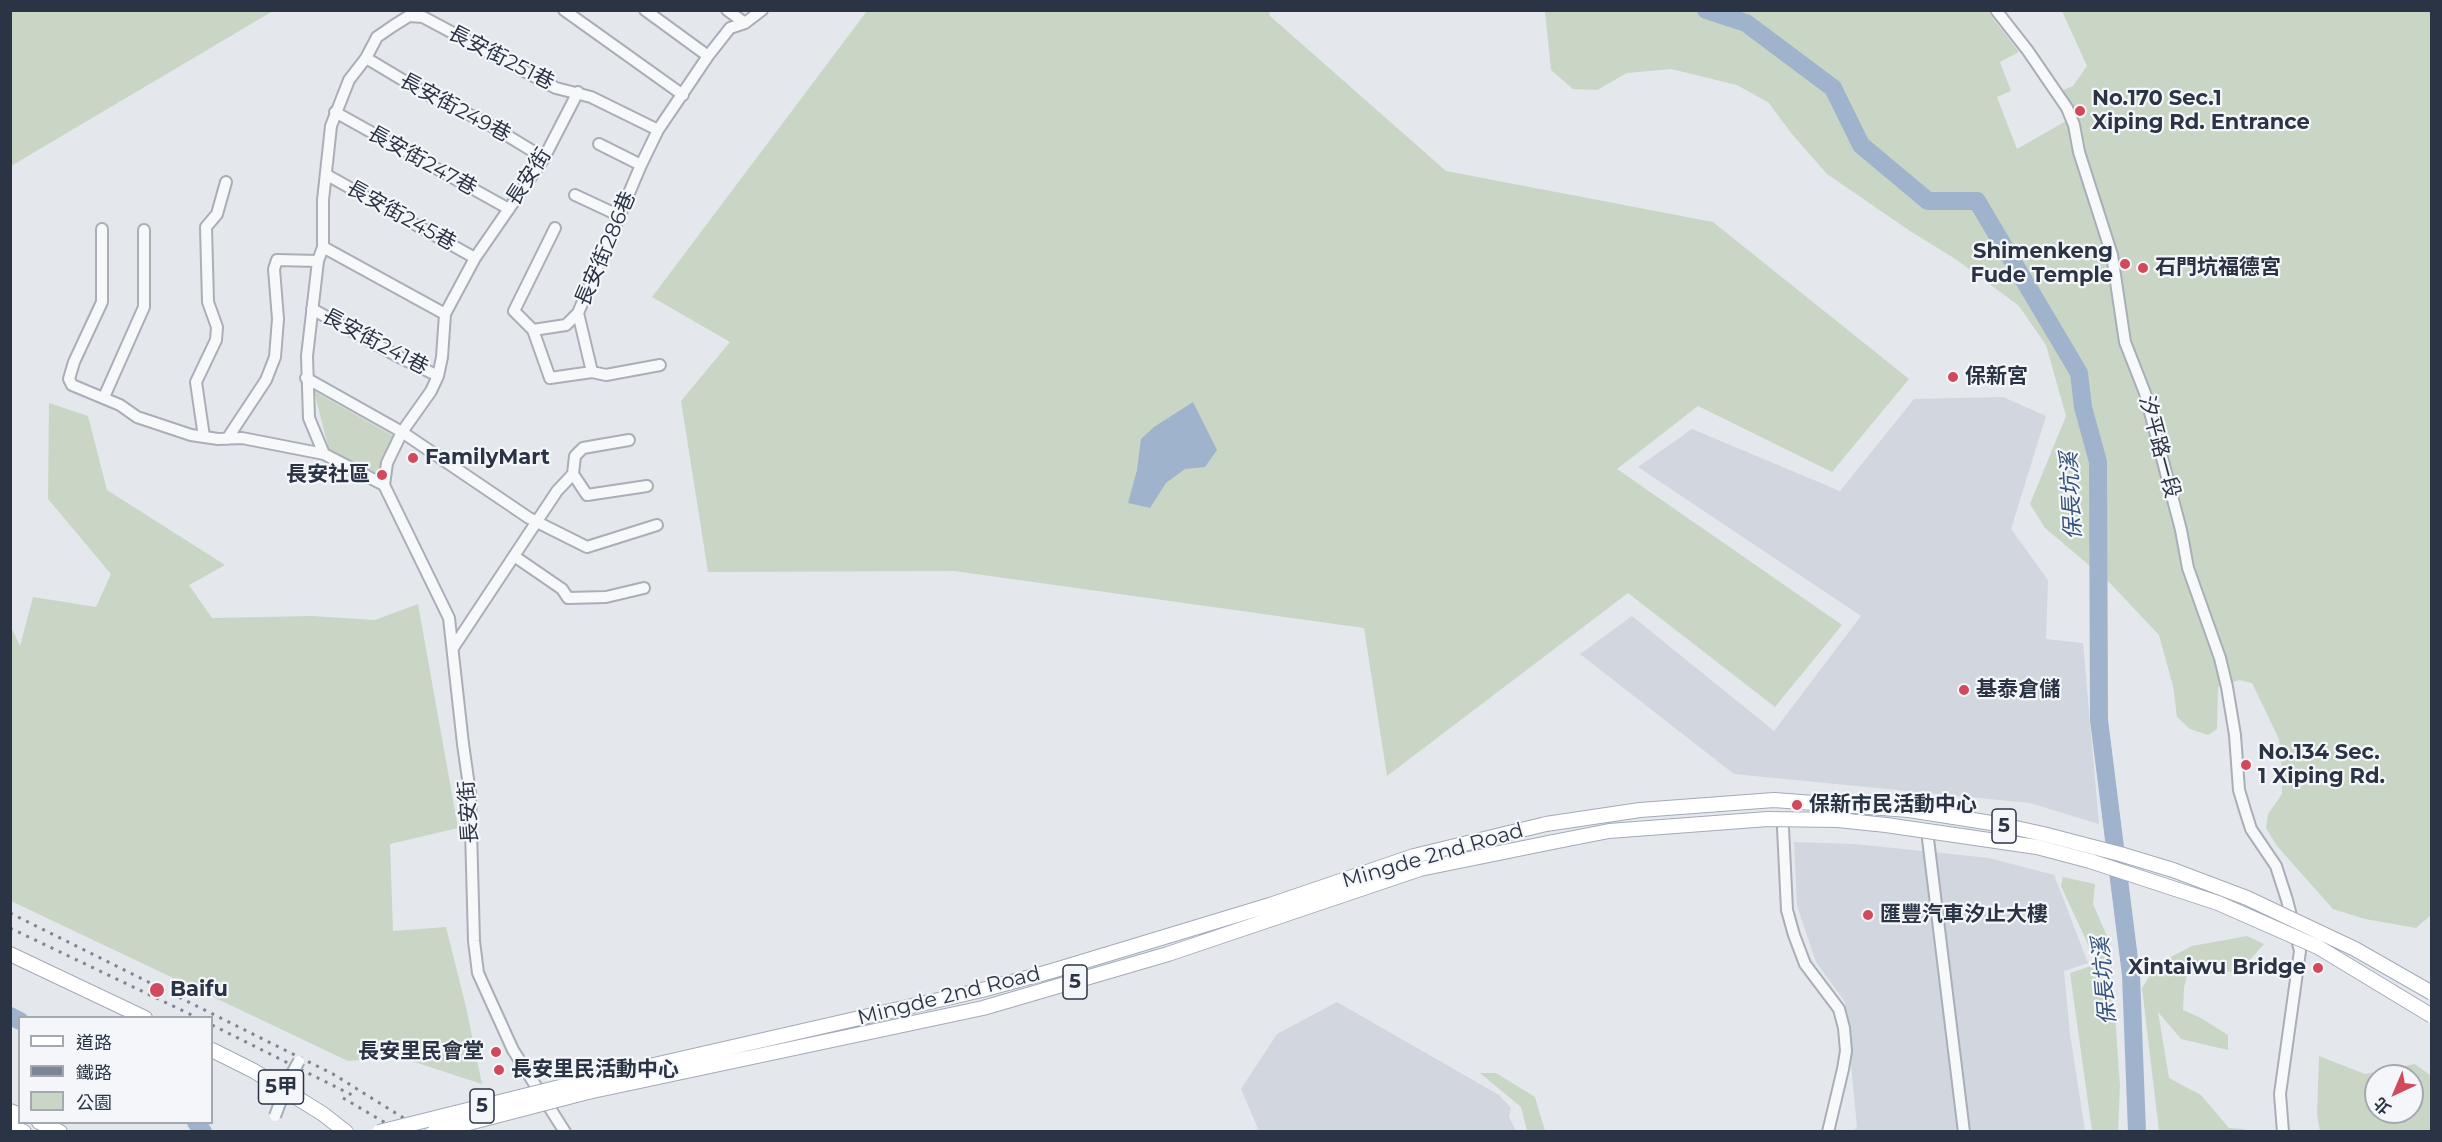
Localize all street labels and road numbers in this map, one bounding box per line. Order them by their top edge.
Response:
street label: 長安街251巷 [444,21,558,95]
street label: 長安街249巷 [395,68,515,148]
street label: 長安街247巷 [363,121,481,201]
street label: 長安街 [501,144,557,210]
street label: 長安街245巷 [342,176,460,256]
street label: 長安街286巷 [571,188,641,310]
street label: 長安街241巷 [318,304,432,380]
street label: 汐平路一段 [2133,393,2185,501]
street label: 長安街 [454,780,484,844]
road number: 5 [1992,809,2016,843]
street label: Mingde 2nd Road [1339,818,1527,894]
street label: Mingde 2nd Road [855,961,1043,1031]
road number: 5 [1063,965,1087,999]
road number: 5甲 [258,1070,304,1104]
road number: 5 [470,1089,494,1123]

